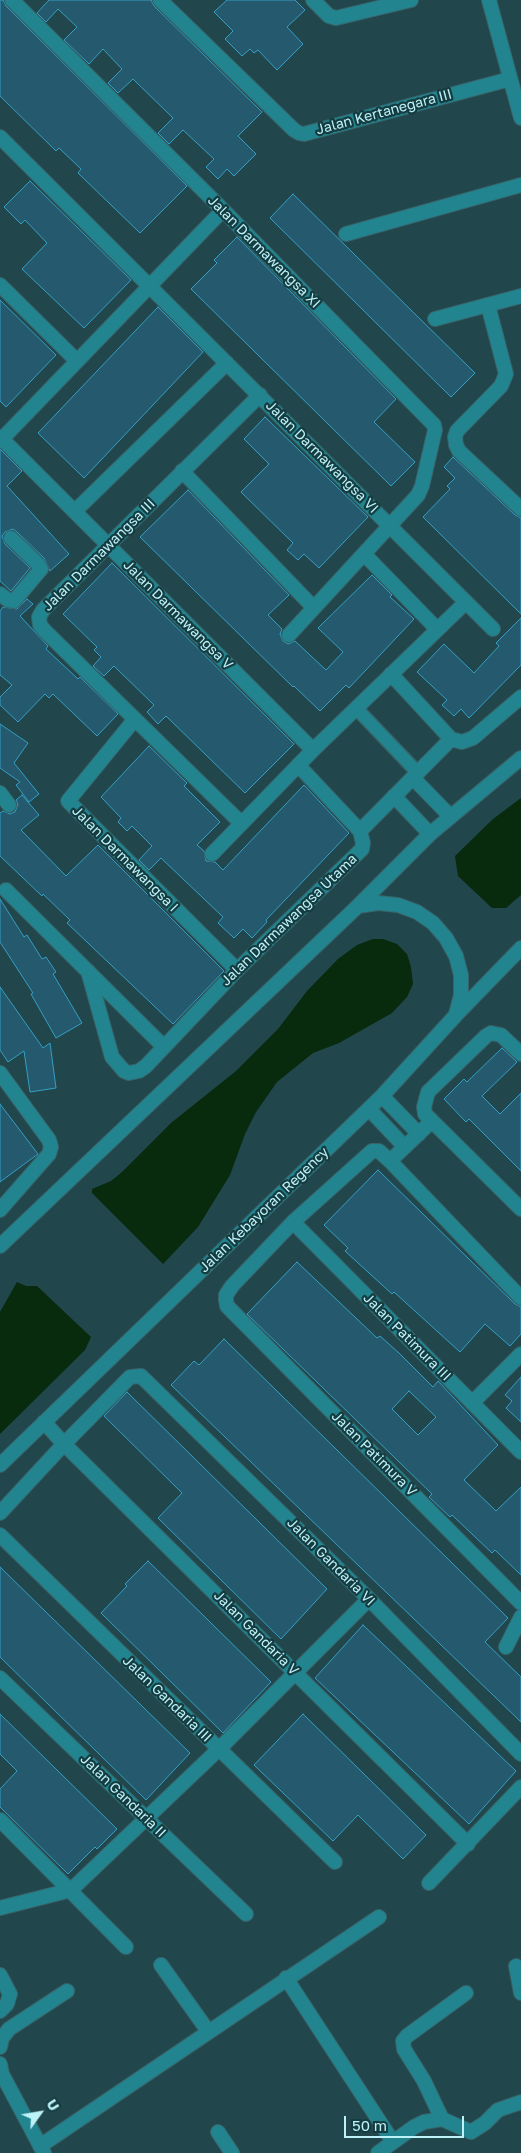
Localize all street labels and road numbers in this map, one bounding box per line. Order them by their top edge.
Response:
street label: Jalan Kertanegara III [314,86,454,138]
street label: Jalan Darmawangsa XI [204,192,324,312]
street label: Jalan Darmawangsa VI [262,397,382,517]
street label: Jalan Darmawangsa III [39,495,159,615]
street label: Jalan Darmawangsa V [120,557,236,673]
street label: Jalan Darmawangsa I [69,803,181,915]
street label: Jalan Darmawangsa Utama [218,851,360,989]
street label: Jalan Kebayoran Regency [196,1144,332,1276]
street label: Jalan Patimura III [360,1290,454,1384]
street label: Jalan Patimura V [328,1408,420,1500]
street label: Jalan Gandaria VI [284,1515,378,1609]
street label: Jalan Gandaria V [210,1587,302,1679]
street label: Jalan Gandaria III [119,1652,215,1746]
street label: Jalan Gandaria II [77,1751,169,1841]

